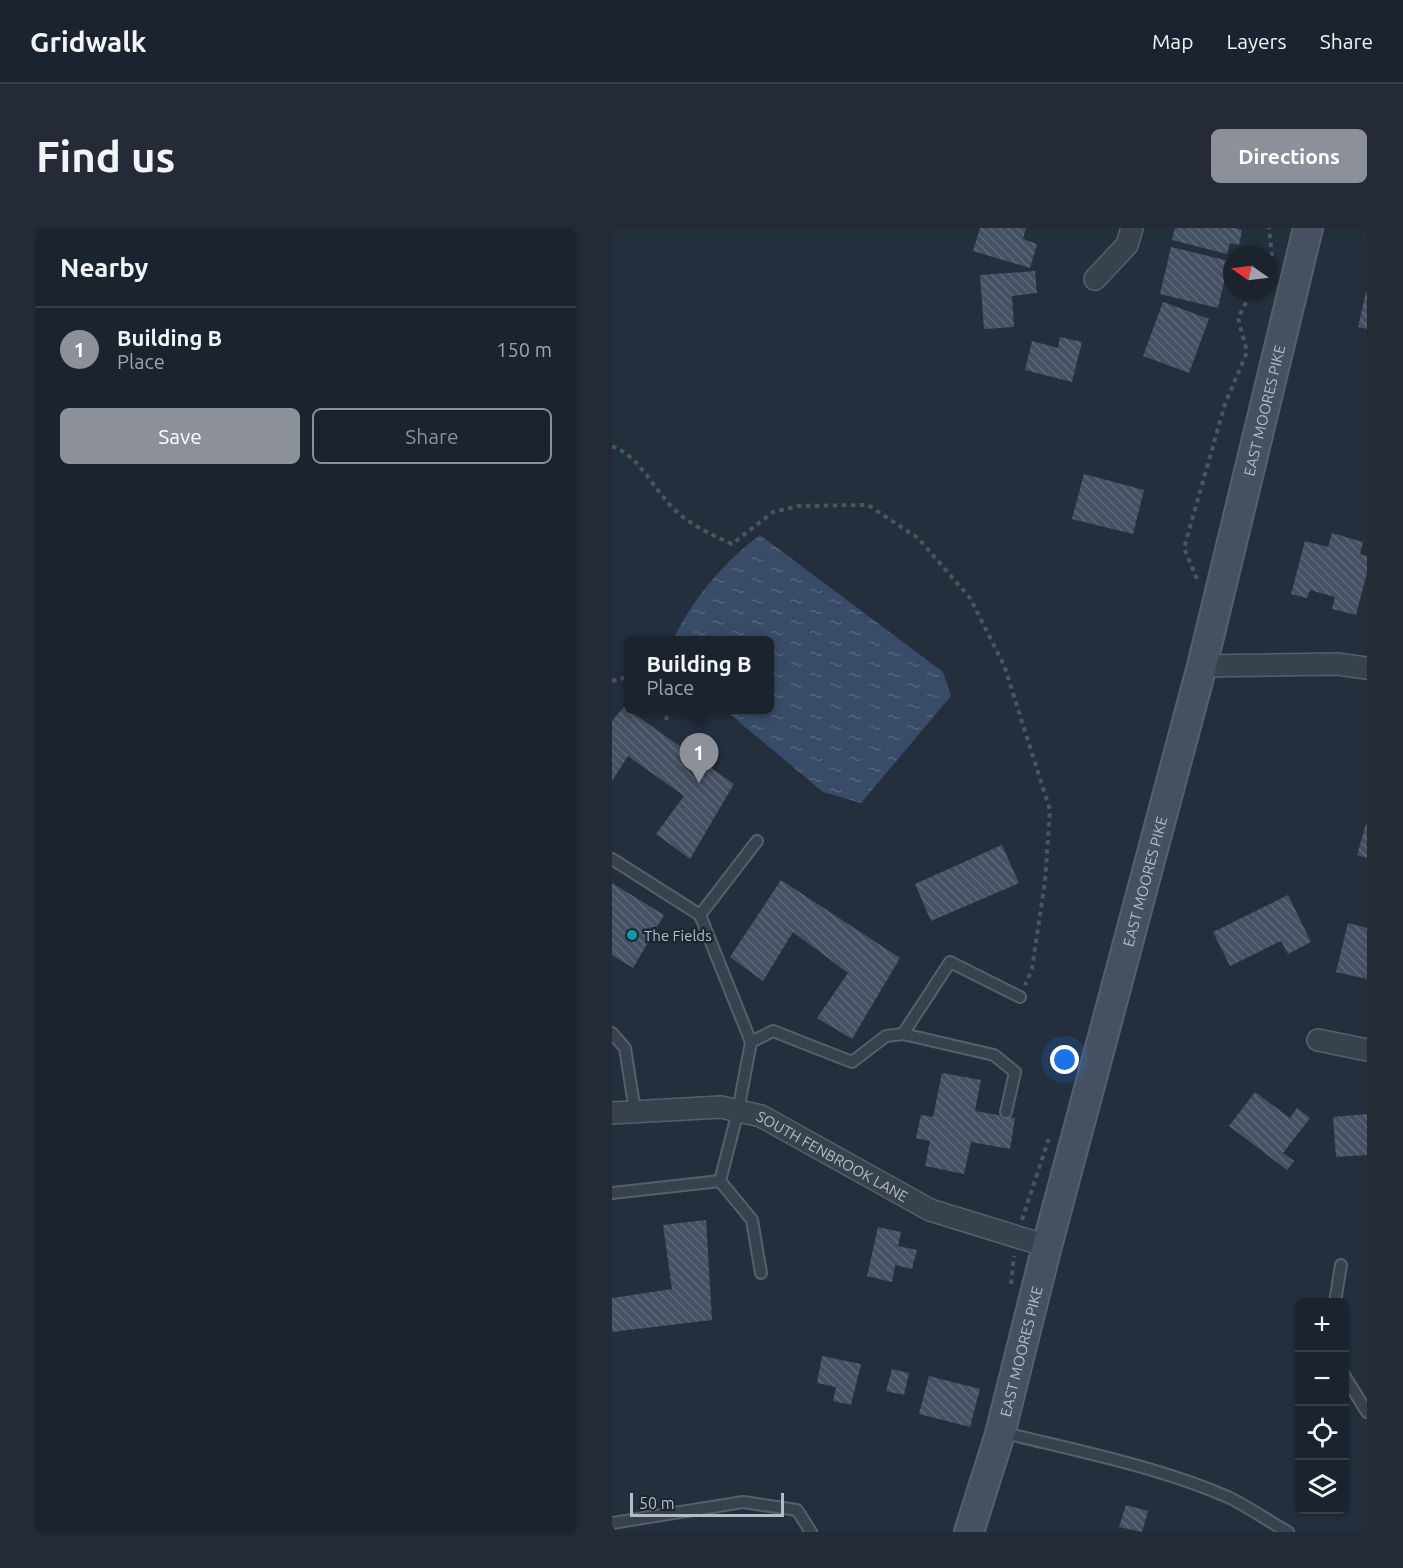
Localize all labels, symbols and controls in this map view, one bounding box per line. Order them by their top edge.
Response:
text: Gridwalk [30,26,147,57]
text: Map [1152,29,1193,53]
text: Layers [1226,29,1287,53]
text: Share [1320,29,1373,53]
button: Directions [1211,129,1367,183]
text: Find us [36,133,175,180]
north arrow [1223,246,1277,300]
text: Nearby [60,253,148,282]
text: Building B [117,325,222,350]
text: 1 [74,338,85,361]
text: 150 m [496,338,552,361]
street label: EAST MOORES PIKE [1240,343,1288,477]
text: Place [117,350,165,373]
button: Save [60,408,300,464]
button: Share [312,408,552,464]
popup [624,636,774,714]
text: Building B [646,651,752,676]
text: Place [646,676,694,699]
pin: 1 [680,734,718,783]
street label: EAST MOORES PIKE [1119,814,1170,948]
place label: The Fields [644,927,712,944]
marker: The Fields [625,928,639,942]
your location [1050,1045,1079,1074]
street label: SOUTH FENBROOK LANE [754,1107,911,1205]
street label: EAST MOORES PIKE [996,1284,1045,1418]
map controls [1295,1298,1349,1514]
button: + [1295,1298,1349,1352]
button: − [1295,1352,1349,1406]
button: locate [1295,1406,1349,1460]
button: layers [1295,1460,1349,1514]
scale bar [630,1490,784,1518]
text: 50 m [639,1494,675,1512]

